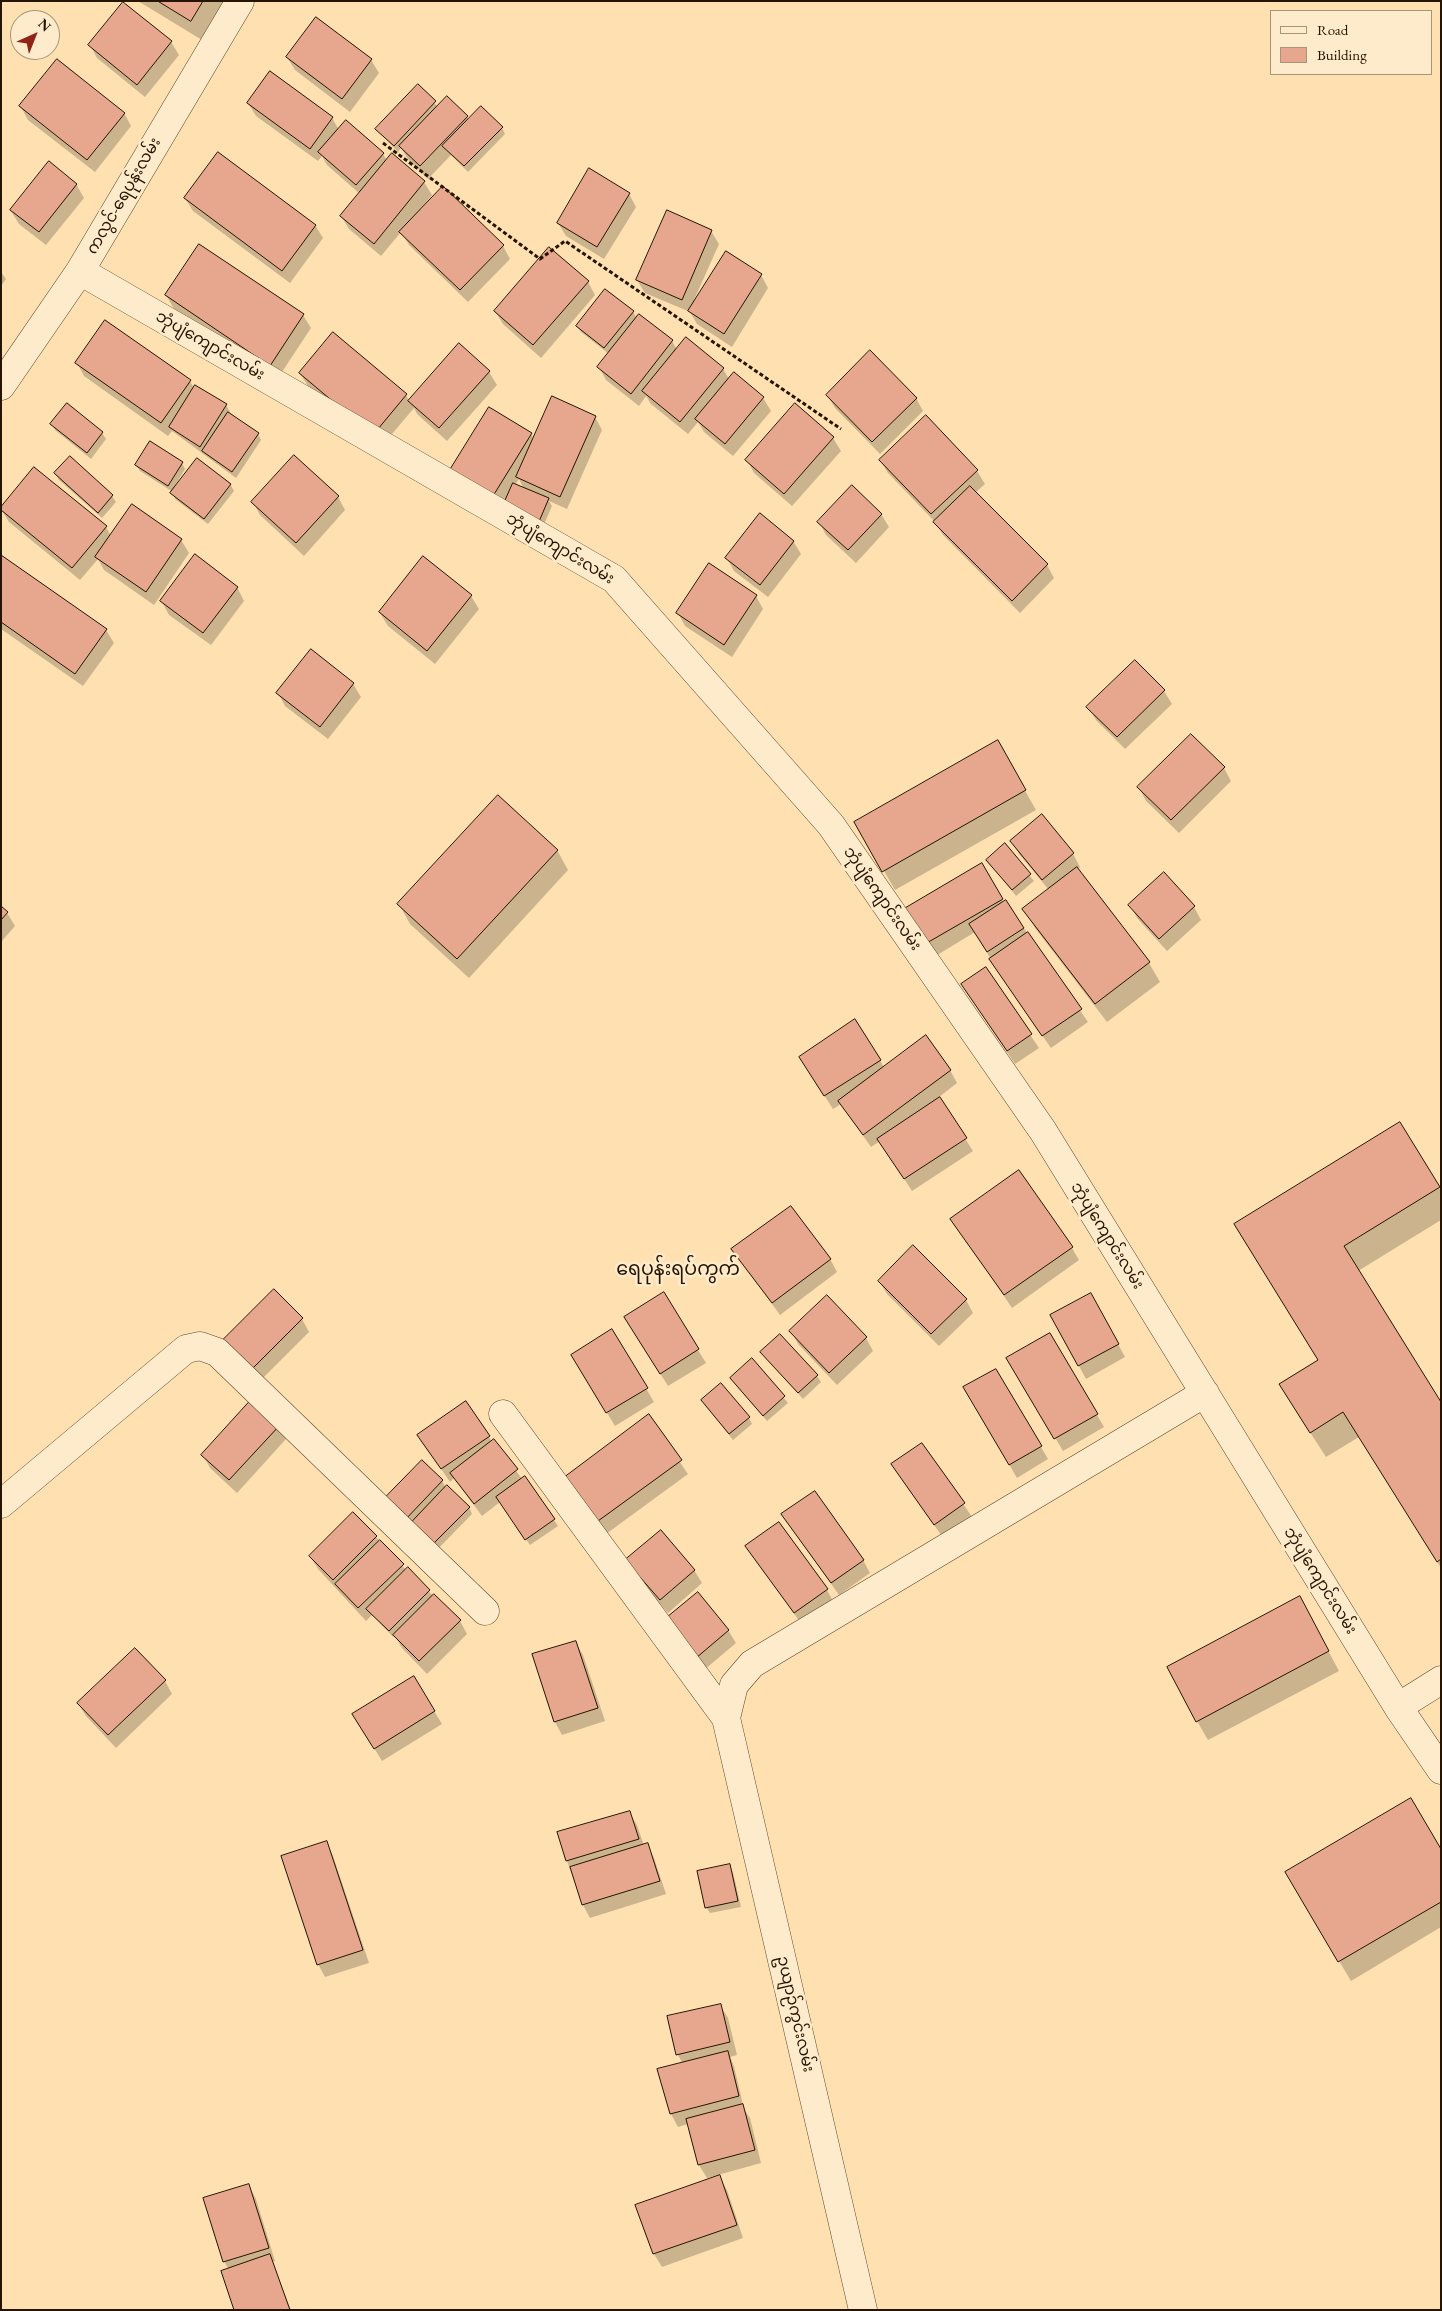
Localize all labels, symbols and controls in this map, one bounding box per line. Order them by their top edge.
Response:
north arrow [10,10,60,60]
legend [1270,10,1432,75]
text: N [34,15,55,35]
text: Road [1317,20,1348,39]
text: Building [1317,45,1367,64]
street label: ကလွင်-ရေပုန်းလမ်း [83,134,165,258]
street label: ဘုံပျံကျောင်းလမ်း [152,307,268,385]
street label: ဘုံပျံကျောင်းလမ်း [503,509,617,589]
street label: ဘုံပျံကျောင်းလမ်း [839,843,925,955]
street label: ဘုံပျံကျောင်းလမ်း [1066,1179,1148,1293]
district label: ရေပုန်းရပ်ကွက် [616,1259,740,1281]
street label: ဘုံပျံကျောင်းလမ်း [1279,1524,1361,1638]
street label: ဥယျာဉ်ကွင်းလမ်း [772,1954,818,2074]

